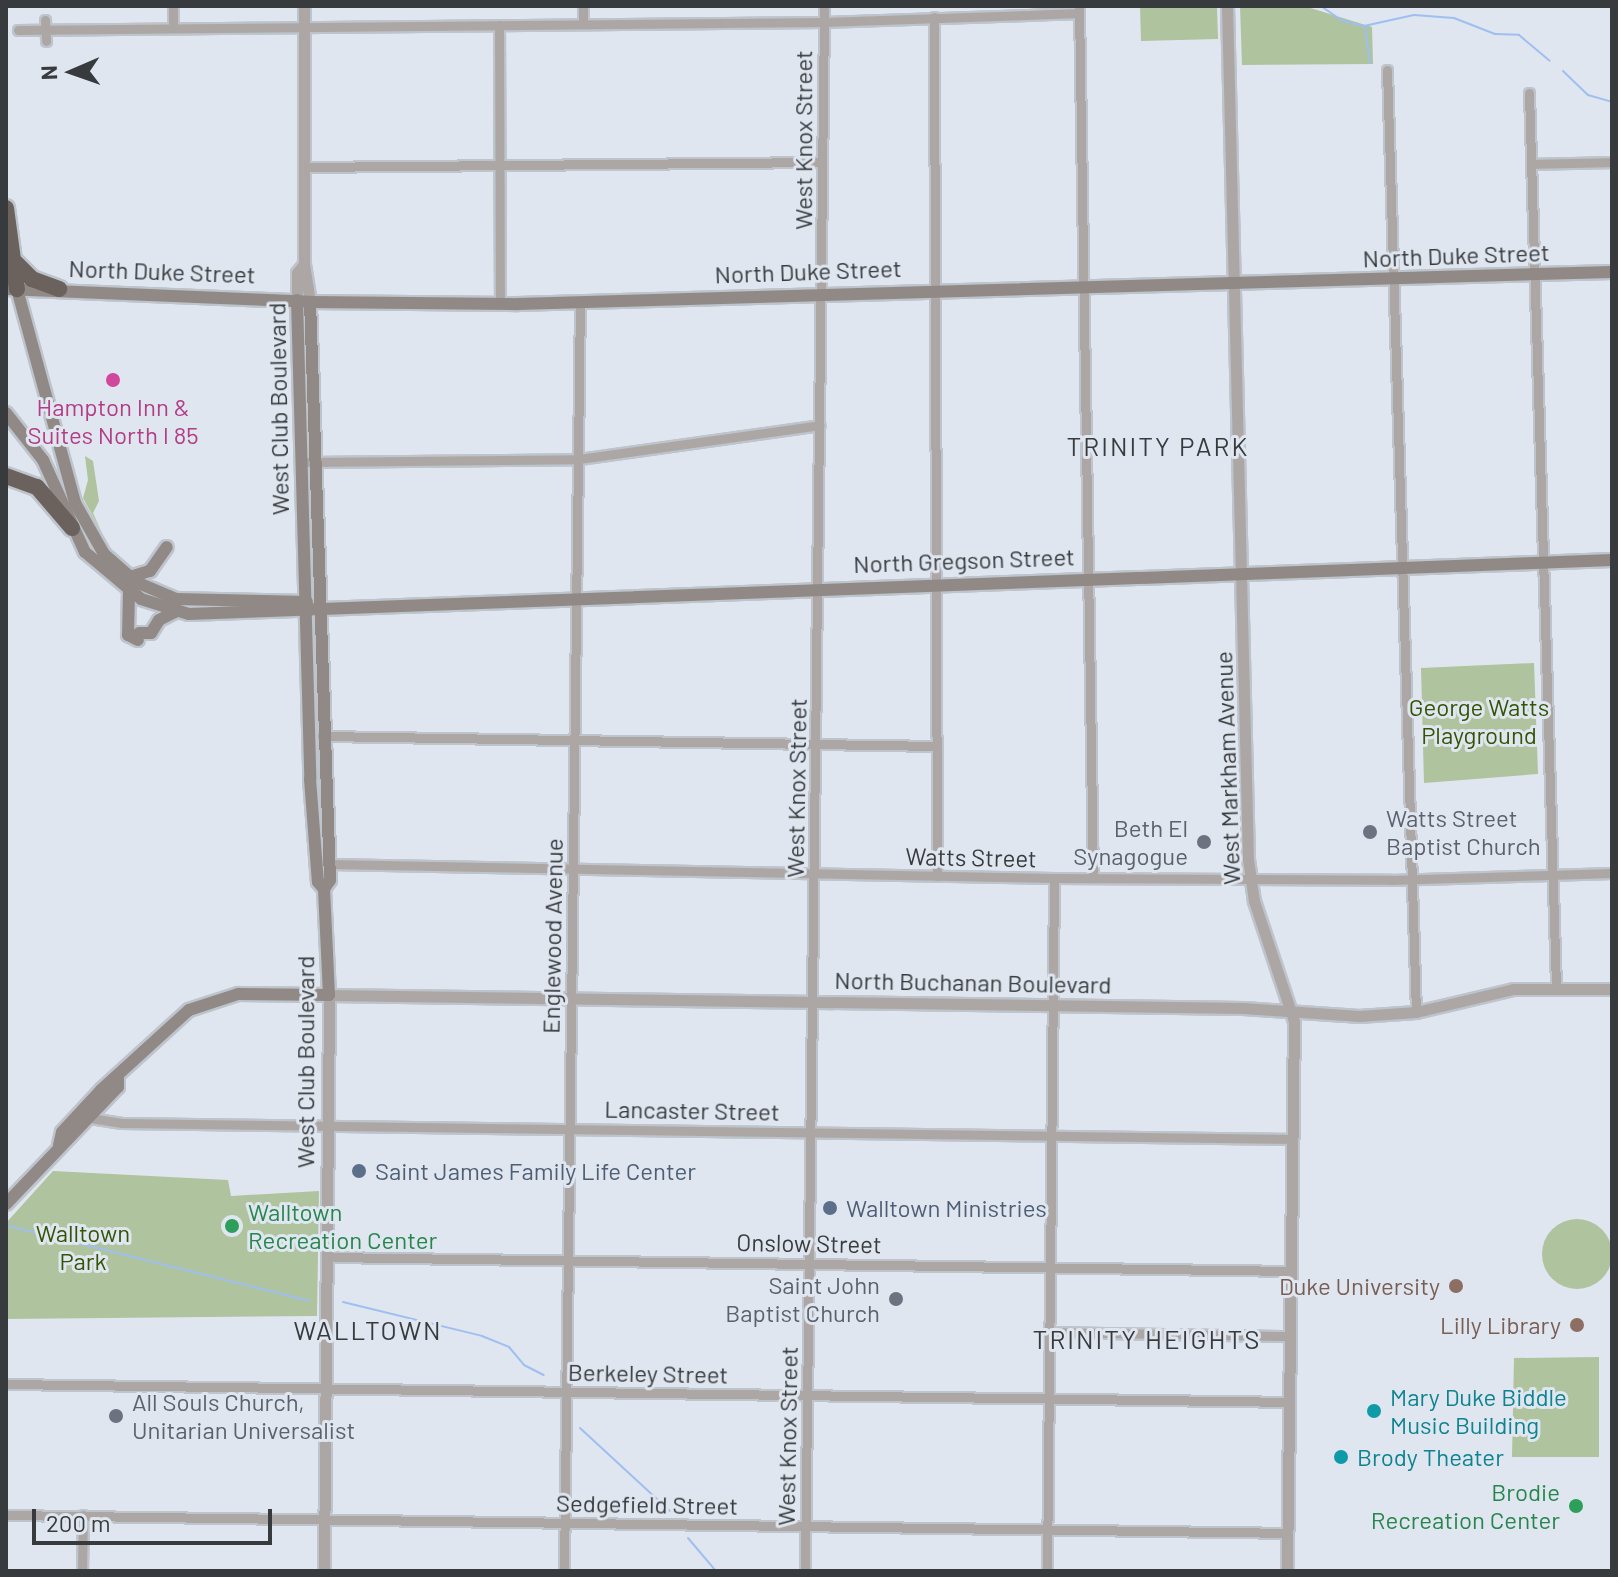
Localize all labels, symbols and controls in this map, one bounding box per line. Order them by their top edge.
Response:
north arrow [32,32,112,112]
street label: West Knox Street [789,50,817,230]
text: N [35,65,61,81]
street label: North Duke Street [1362,237,1550,273]
street label: North Duke Street [68,253,256,289]
street label: North Duke Street [714,253,902,289]
street label: West Club Boulevard [262,303,294,515]
marker: Hampton Inn & Suites North I 85 [104,371,122,389]
place label: Hampton Inn & Suites North I 85 [28,393,198,449]
district label: TRINITY PARK [1067,430,1249,462]
street label: North Gregson Street [853,542,1075,578]
street label: West Markham Avenue [1209,651,1245,885]
park label: George Watts Playground [1409,693,1549,749]
street label: West Knox Street [780,698,812,878]
place label: Watts Street Baptist Church [1386,804,1541,860]
place label: Beth El Synagogue [1073,814,1188,870]
marker: Watts Street Baptist Church [1361,823,1379,841]
marker: Beth El Synagogue [1195,833,1213,851]
street label: Englewood Avenue [536,838,568,1034]
street label: Watts Street [905,841,1037,873]
street label: West Club Boulevard [291,956,319,1168]
street label: North Buchanan Boulevard [834,965,1112,999]
street label: Lancaster Street [604,1094,780,1126]
place label: Saint James Family Life Center [375,1157,696,1185]
marker: Saint James Family Life Center [350,1162,368,1180]
place label: Walltown Ministries [846,1194,1047,1222]
place label: Walltown Recreation Center [248,1198,437,1254]
marker: Walltown Ministries [821,1199,839,1217]
marker: Walltown Recreation Center [223,1217,241,1235]
park label: Walltown Park [36,1219,130,1275]
street label: Onslow Street [736,1227,882,1259]
place label: Saint John Baptist Church [725,1271,880,1327]
place label: Duke University [1279,1272,1440,1300]
marker: Duke University [1447,1277,1465,1295]
marker: Saint John Baptist Church [887,1290,905,1308]
place label: Lilly Library [1440,1311,1561,1339]
district label: WALLTOWN [294,1314,442,1346]
marker: Lilly Library [1568,1316,1586,1334]
district label: TRINITY HEIGHTS [1033,1323,1261,1355]
street label: West Knox Street [771,1346,803,1526]
street label: Berkeley Street [568,1357,728,1389]
place label: Mary Duke Biddle Music Building [1390,1383,1567,1439]
place label: All Souls Church, Unitarian Universalist [132,1388,355,1444]
marker: Mary Duke Biddle Music Building [1365,1402,1383,1420]
marker: All Souls Church, Unitarian Universalist [107,1407,125,1425]
place label: Brody Theater [1357,1443,1504,1471]
marker: Brody Theater [1332,1448,1350,1466]
place label: Brodie Recreation Center [1371,1478,1560,1534]
street label: Sedgefield Street [556,1488,738,1520]
scale bar [36,1493,276,1543]
marker: Brodie Recreation Center [1567,1497,1585,1515]
text: 200 m [46,1508,111,1537]

